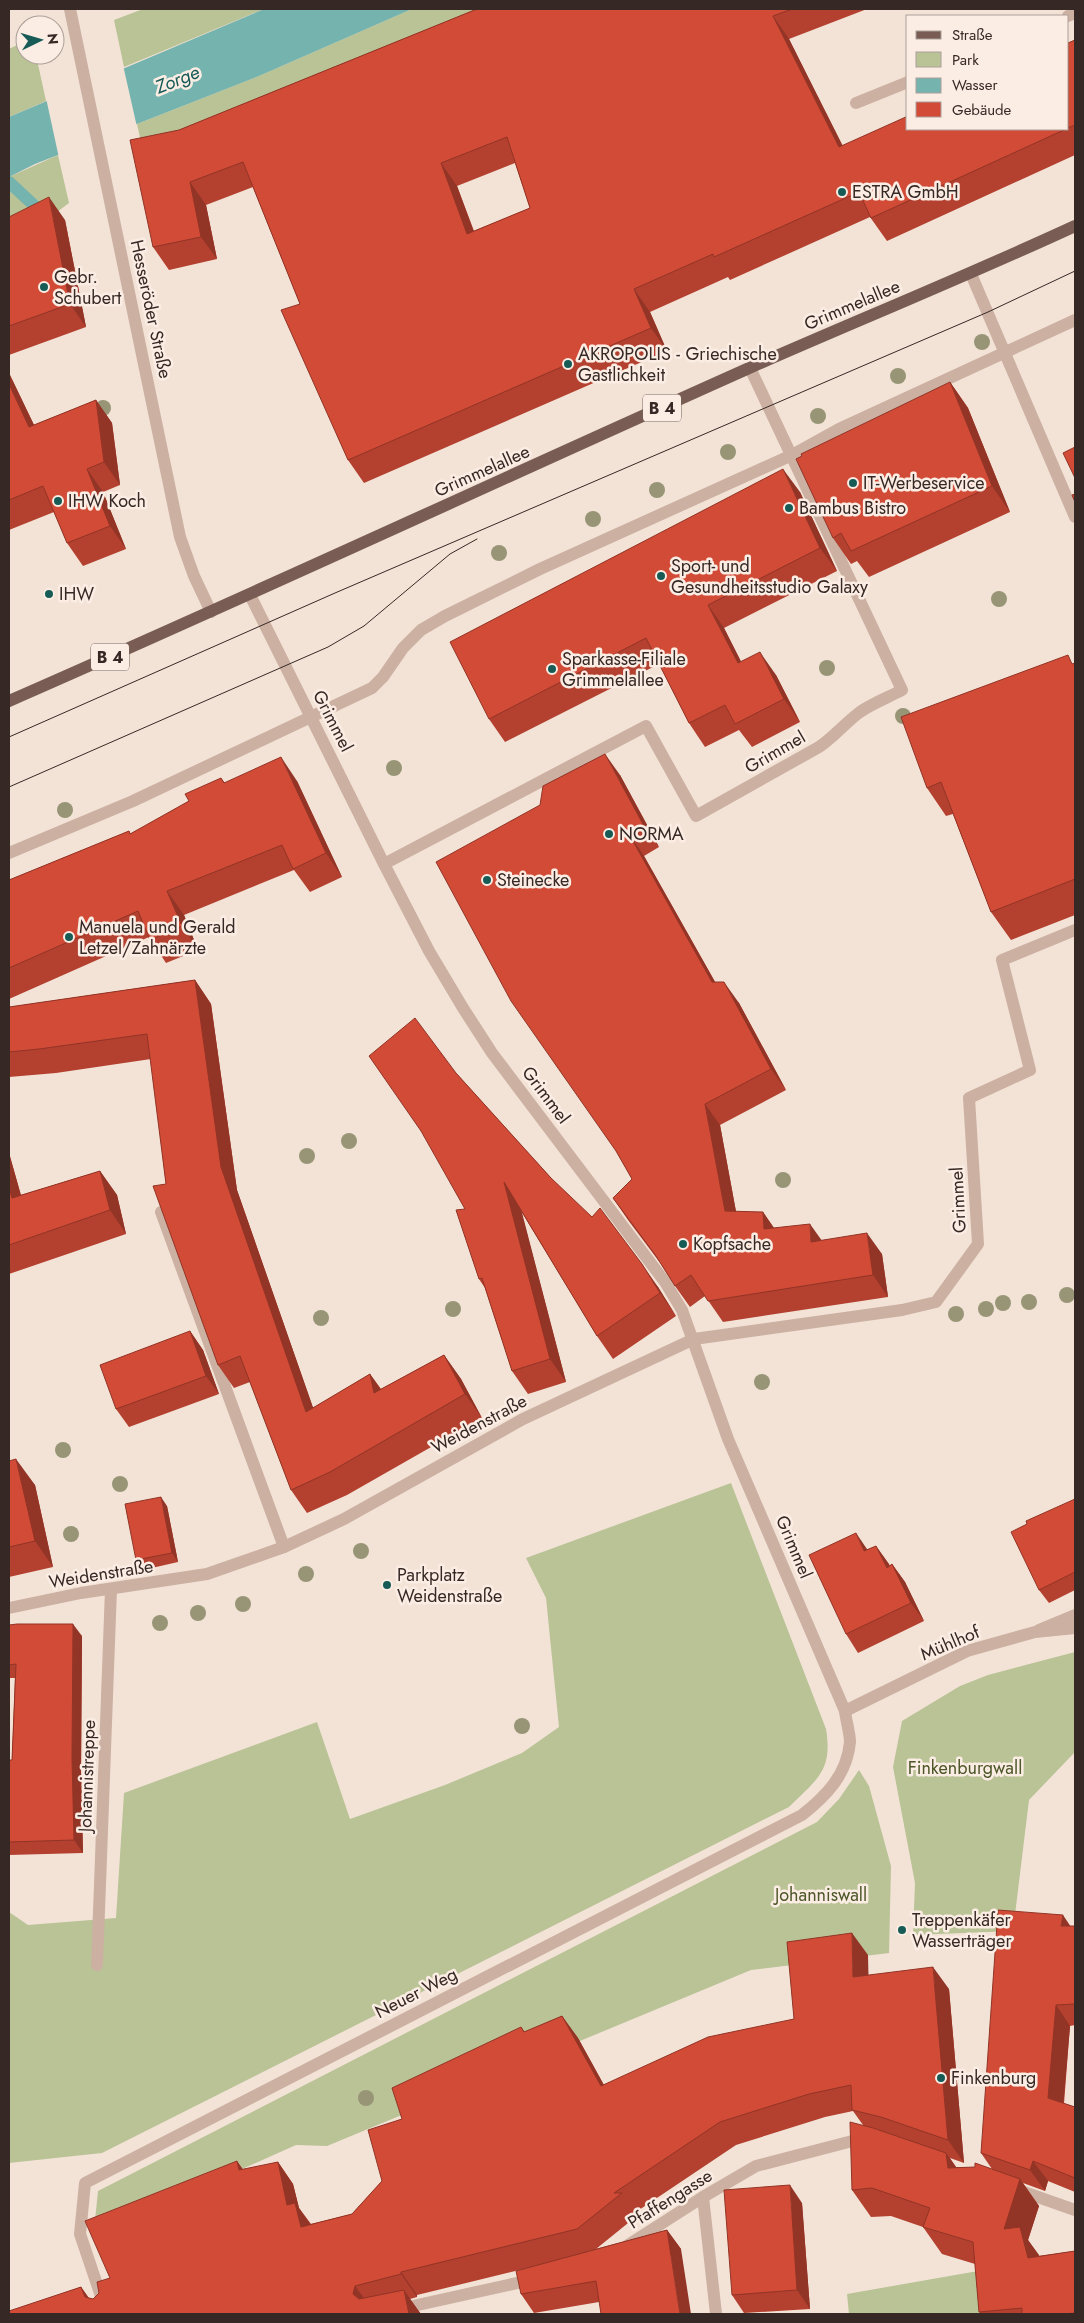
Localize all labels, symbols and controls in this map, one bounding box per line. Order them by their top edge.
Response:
north arrow [15,15,65,65]
legend [906,15,1069,130]
text: Straße [952,24,993,46]
text: N [43,32,63,45]
text: Park [952,49,979,71]
water label: Zorge [150,58,204,101]
text: Wasser [952,74,998,96]
text: Gebäude [952,99,1012,121]
place label: ESTRA GmbH [852,179,959,205]
marker: ESTRA GmbH [836,186,848,198]
street label: Hesseröder Straße [124,237,178,381]
place label: Gebr. Schubert [54,264,122,311]
street label: Grimmelallee [800,273,904,337]
marker: Gebr. Schubert [38,281,50,293]
place label: AKROPOLIS - Griechische Gastlichkeit [578,341,777,388]
marker: AKROPOLIS - Griechische Gastlichkeit [562,358,574,370]
road number: B 4 [643,394,681,422]
street label: Grimmelallee [430,438,534,504]
place label: IT-Werbeservice [863,470,985,496]
marker: IT-Werbeservice [847,477,859,489]
place label: IHW Koch [68,488,146,514]
marker: IHW Koch [52,495,64,507]
place label: Bambus Bistro [799,495,906,521]
marker: Bambus Bistro [783,502,795,514]
place label: Sport- und Gesundheitsstudio Galaxy [671,553,868,600]
marker: Sport- und Gesundheitsstudio Galaxy [655,570,667,582]
place label: IHW [59,581,94,607]
marker: IHW [43,588,55,600]
road number: B 4 [91,644,129,670]
place label: Sparkasse-Filiale Grimmelallee [562,646,686,693]
marker: Sparkasse-Filiale Grimmelallee [546,663,558,675]
street label: Grimmel [306,686,360,756]
street label: Grimmel [740,724,810,780]
place label: NORMA [619,821,684,847]
marker: NORMA [603,828,615,840]
place label: Steinecke [497,867,569,893]
marker: Steinecke [481,874,493,886]
place label: Manuela und Gerald Letzel/Zahnärzte [79,914,236,961]
marker: Manuela und Gerald Letzel/Zahnärzte [63,931,75,943]
street label: Grimmel [516,1061,576,1129]
street label: Grimmel [943,1166,973,1234]
place label: Kopfsache [693,1231,771,1257]
marker: Kopfsache [677,1238,689,1250]
street label: Weidenstraße [426,1388,532,1460]
street label: Grimmel [769,1511,819,1583]
street label: Weidenstraße [47,1553,155,1595]
place label: Parkplatz Weidenstraße [397,1562,502,1609]
marker: Parkplatz Weidenstraße [381,1579,393,1591]
street label: Mühlhof [916,1619,984,1667]
street label: Johannistreppe [72,1719,102,1835]
park label: Finkenburgwall [908,1755,1022,1781]
park label: Johanniswall [773,1882,867,1908]
place label: Treppenkäfer Wasserträger [912,1907,1012,1954]
marker: Treppenkäfer Wasserträger [896,1924,908,1936]
street label: Neuer Weg [370,1961,462,2025]
place label: Finkenburg [951,2065,1036,2091]
marker: Finkenburg [935,2072,947,2084]
street label: Pfaffengasse [623,2163,717,2235]

